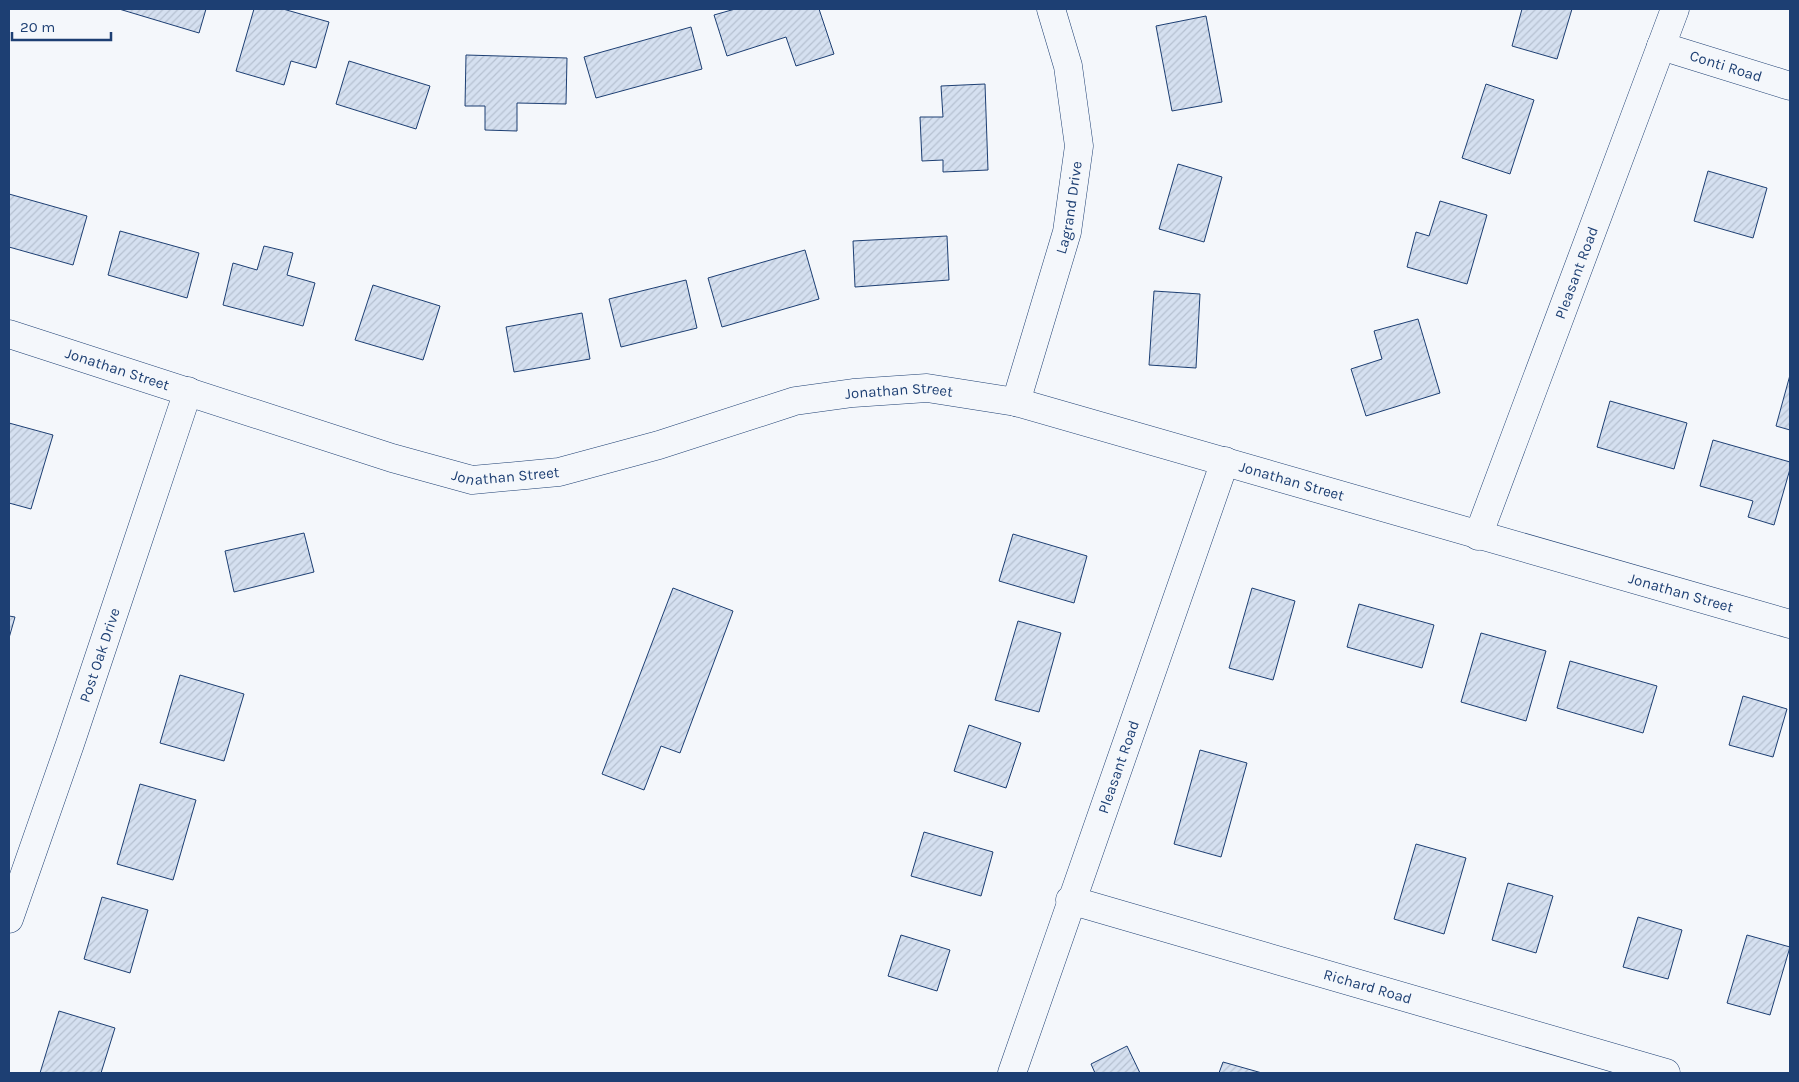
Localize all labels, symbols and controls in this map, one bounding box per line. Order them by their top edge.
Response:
scale bar [12,10,111,42]
text: 20 m [20,18,55,36]
street label: Conti Road [1688,46,1764,86]
street label: Lagrand Drive [1052,160,1086,256]
street label: Pleasant Road [1551,224,1602,322]
street label: Jonathan Street [63,344,172,394]
street label: Jonathan Street [844,379,954,403]
street label: Jonathan Street [1237,457,1347,505]
street label: Jonathan Street [450,463,560,489]
street label: Jonathan Street [1626,569,1736,616]
street label: Post Oak Drive [76,606,124,705]
street label: Pleasant Road [1094,718,1143,816]
street label: Richard Road [1321,965,1414,1008]

